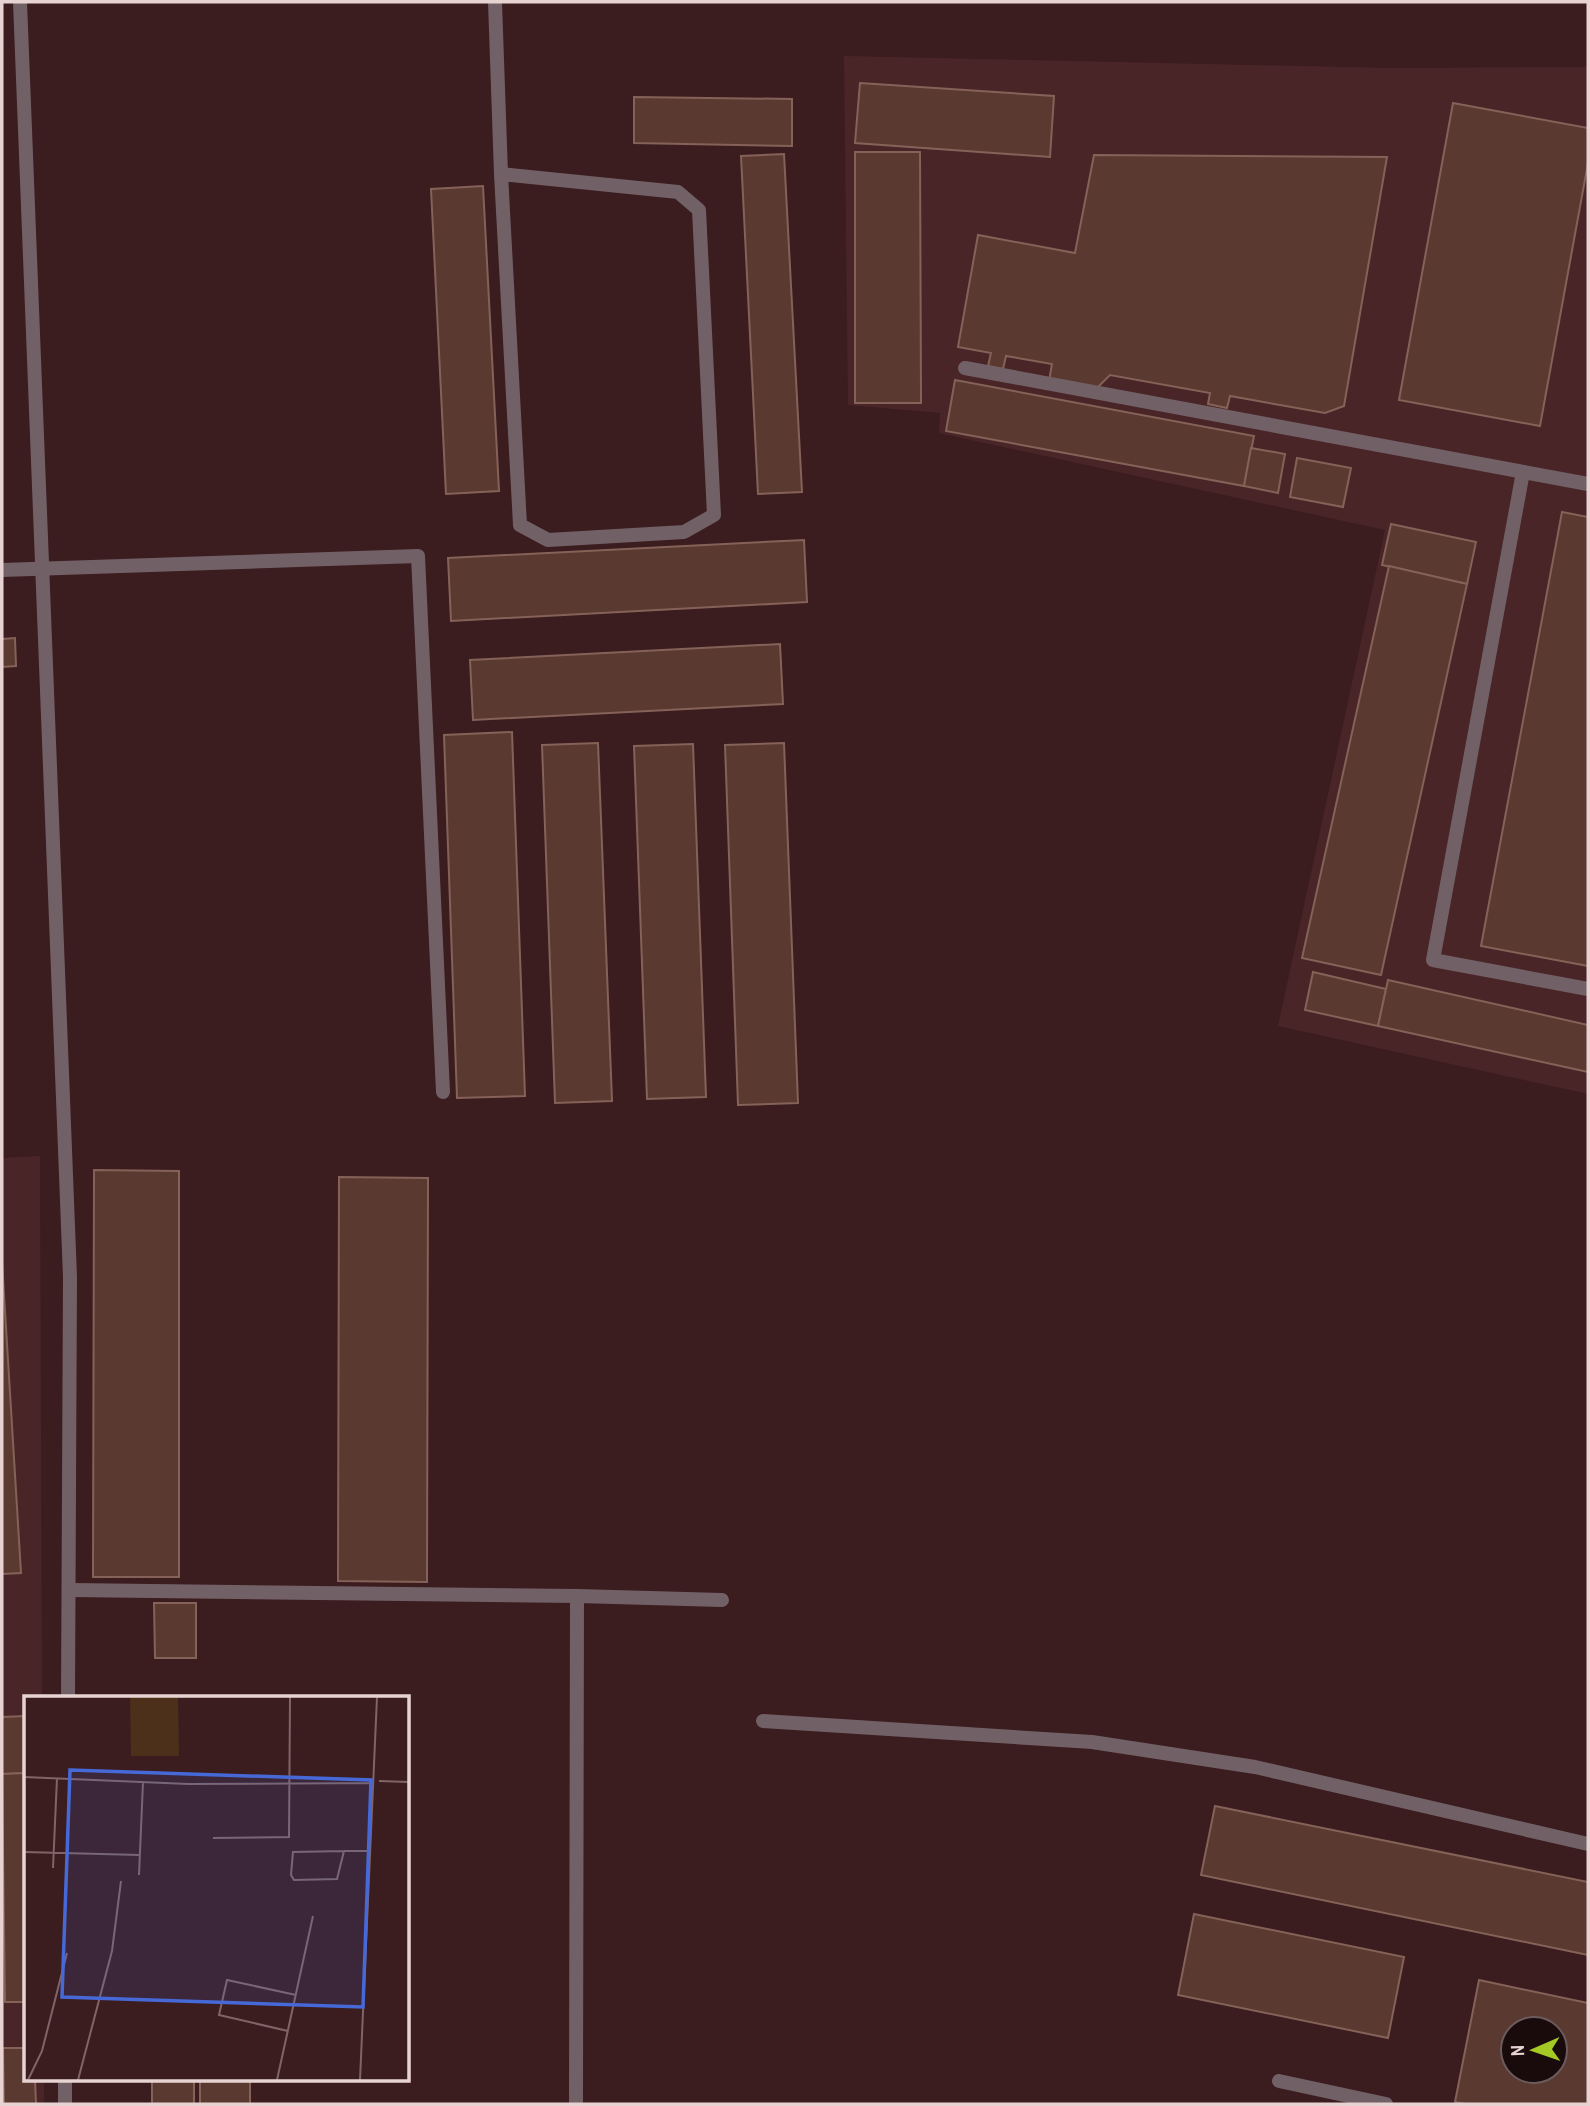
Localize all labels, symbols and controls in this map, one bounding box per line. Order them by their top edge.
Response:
inset map [24,1696,410,2082]
north arrow [1499,2015,1569,2085]
text: N [1504,2045,1530,2057]

